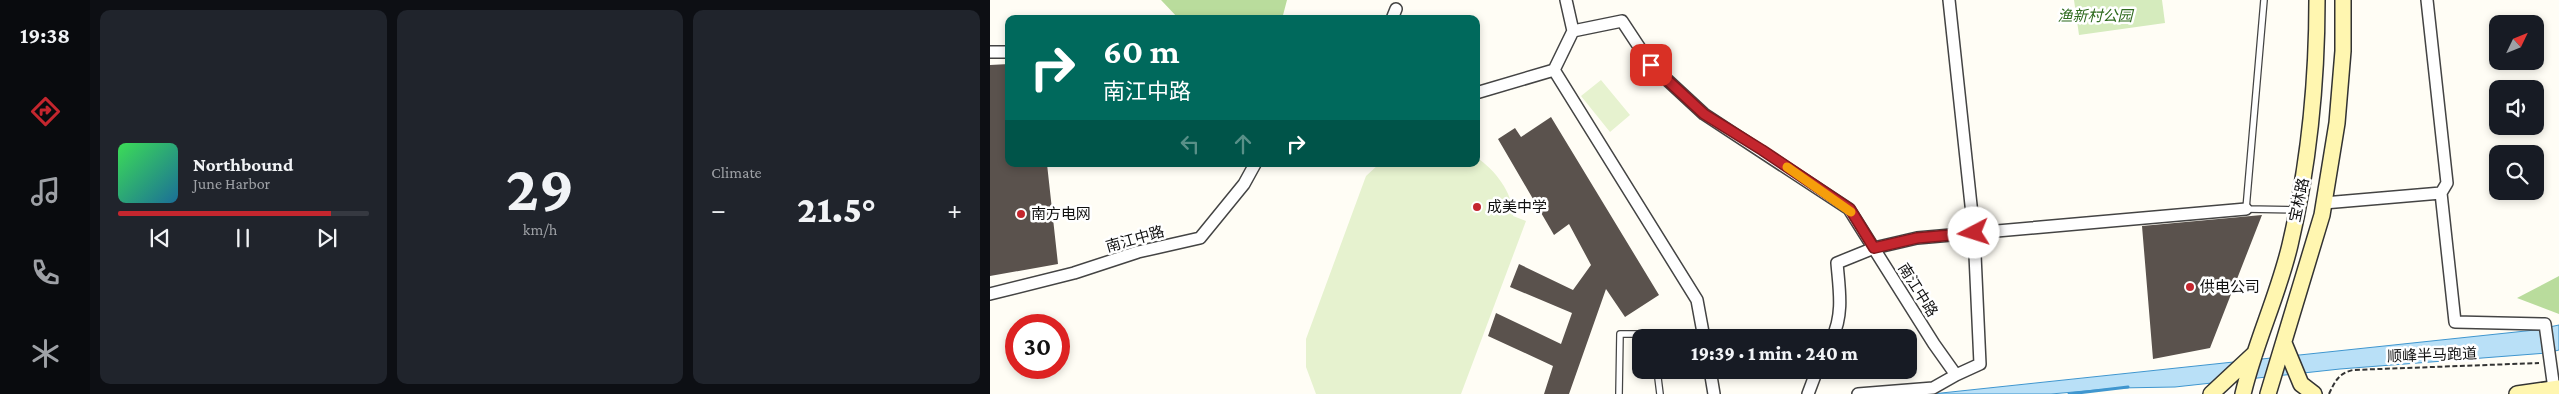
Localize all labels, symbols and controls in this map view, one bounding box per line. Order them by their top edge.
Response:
park label: 渔新村公园 [2057,8,2134,24]
north arrow [2489,15,2544,70]
map controls [2489,15,2544,200]
text: 19:38 [20,23,70,48]
text: 60 m [1103,32,1180,71]
icon: right [1020,35,1085,100]
pin [1630,44,1672,86]
icon: arrive [1637,51,1665,79]
text: 南江中路 [1103,79,1191,104]
button: sound [2489,80,2544,135]
icon: directions [28,94,63,129]
icon: left [1176,130,1204,158]
icon: ahead [1229,130,1257,158]
icon: right [1282,130,1310,158]
button: search [2489,145,2544,200]
text: 29 [506,152,574,224]
text: Northbound [193,154,293,175]
text: Climate [711,164,762,181]
icon: music [28,174,63,209]
text: June Harbor [193,175,270,192]
street label: 宝林路 [2286,176,2312,224]
text: 21.5° [797,188,876,230]
text: − [711,194,726,225]
text: + [947,194,962,225]
place label: 成美中学 [1487,199,1547,215]
marker: 成美中学 [1471,201,1483,213]
place label: 南方电网 [1031,206,1091,222]
position arrow [1947,206,1999,258]
marker: 南方电网 [1015,208,1027,220]
text: km/h [523,221,557,238]
street label: 南江中路 [1104,223,1166,255]
icon: previous [146,224,174,252]
icon: pause [229,224,257,252]
icon: next [313,224,341,252]
icon: phone [28,255,63,290]
street label: 南江中路 [1895,260,1941,320]
place label: 供电公司 [2200,278,2260,295]
marker: 供电公司 [2184,281,2196,293]
speed limit sign: 30 [1005,314,1070,379]
icon: climate [28,336,63,371]
text: 19:39 · 1 min · 240 m [1691,343,1858,364]
street label: 顺峰半马跑道 [2387,344,2477,365]

